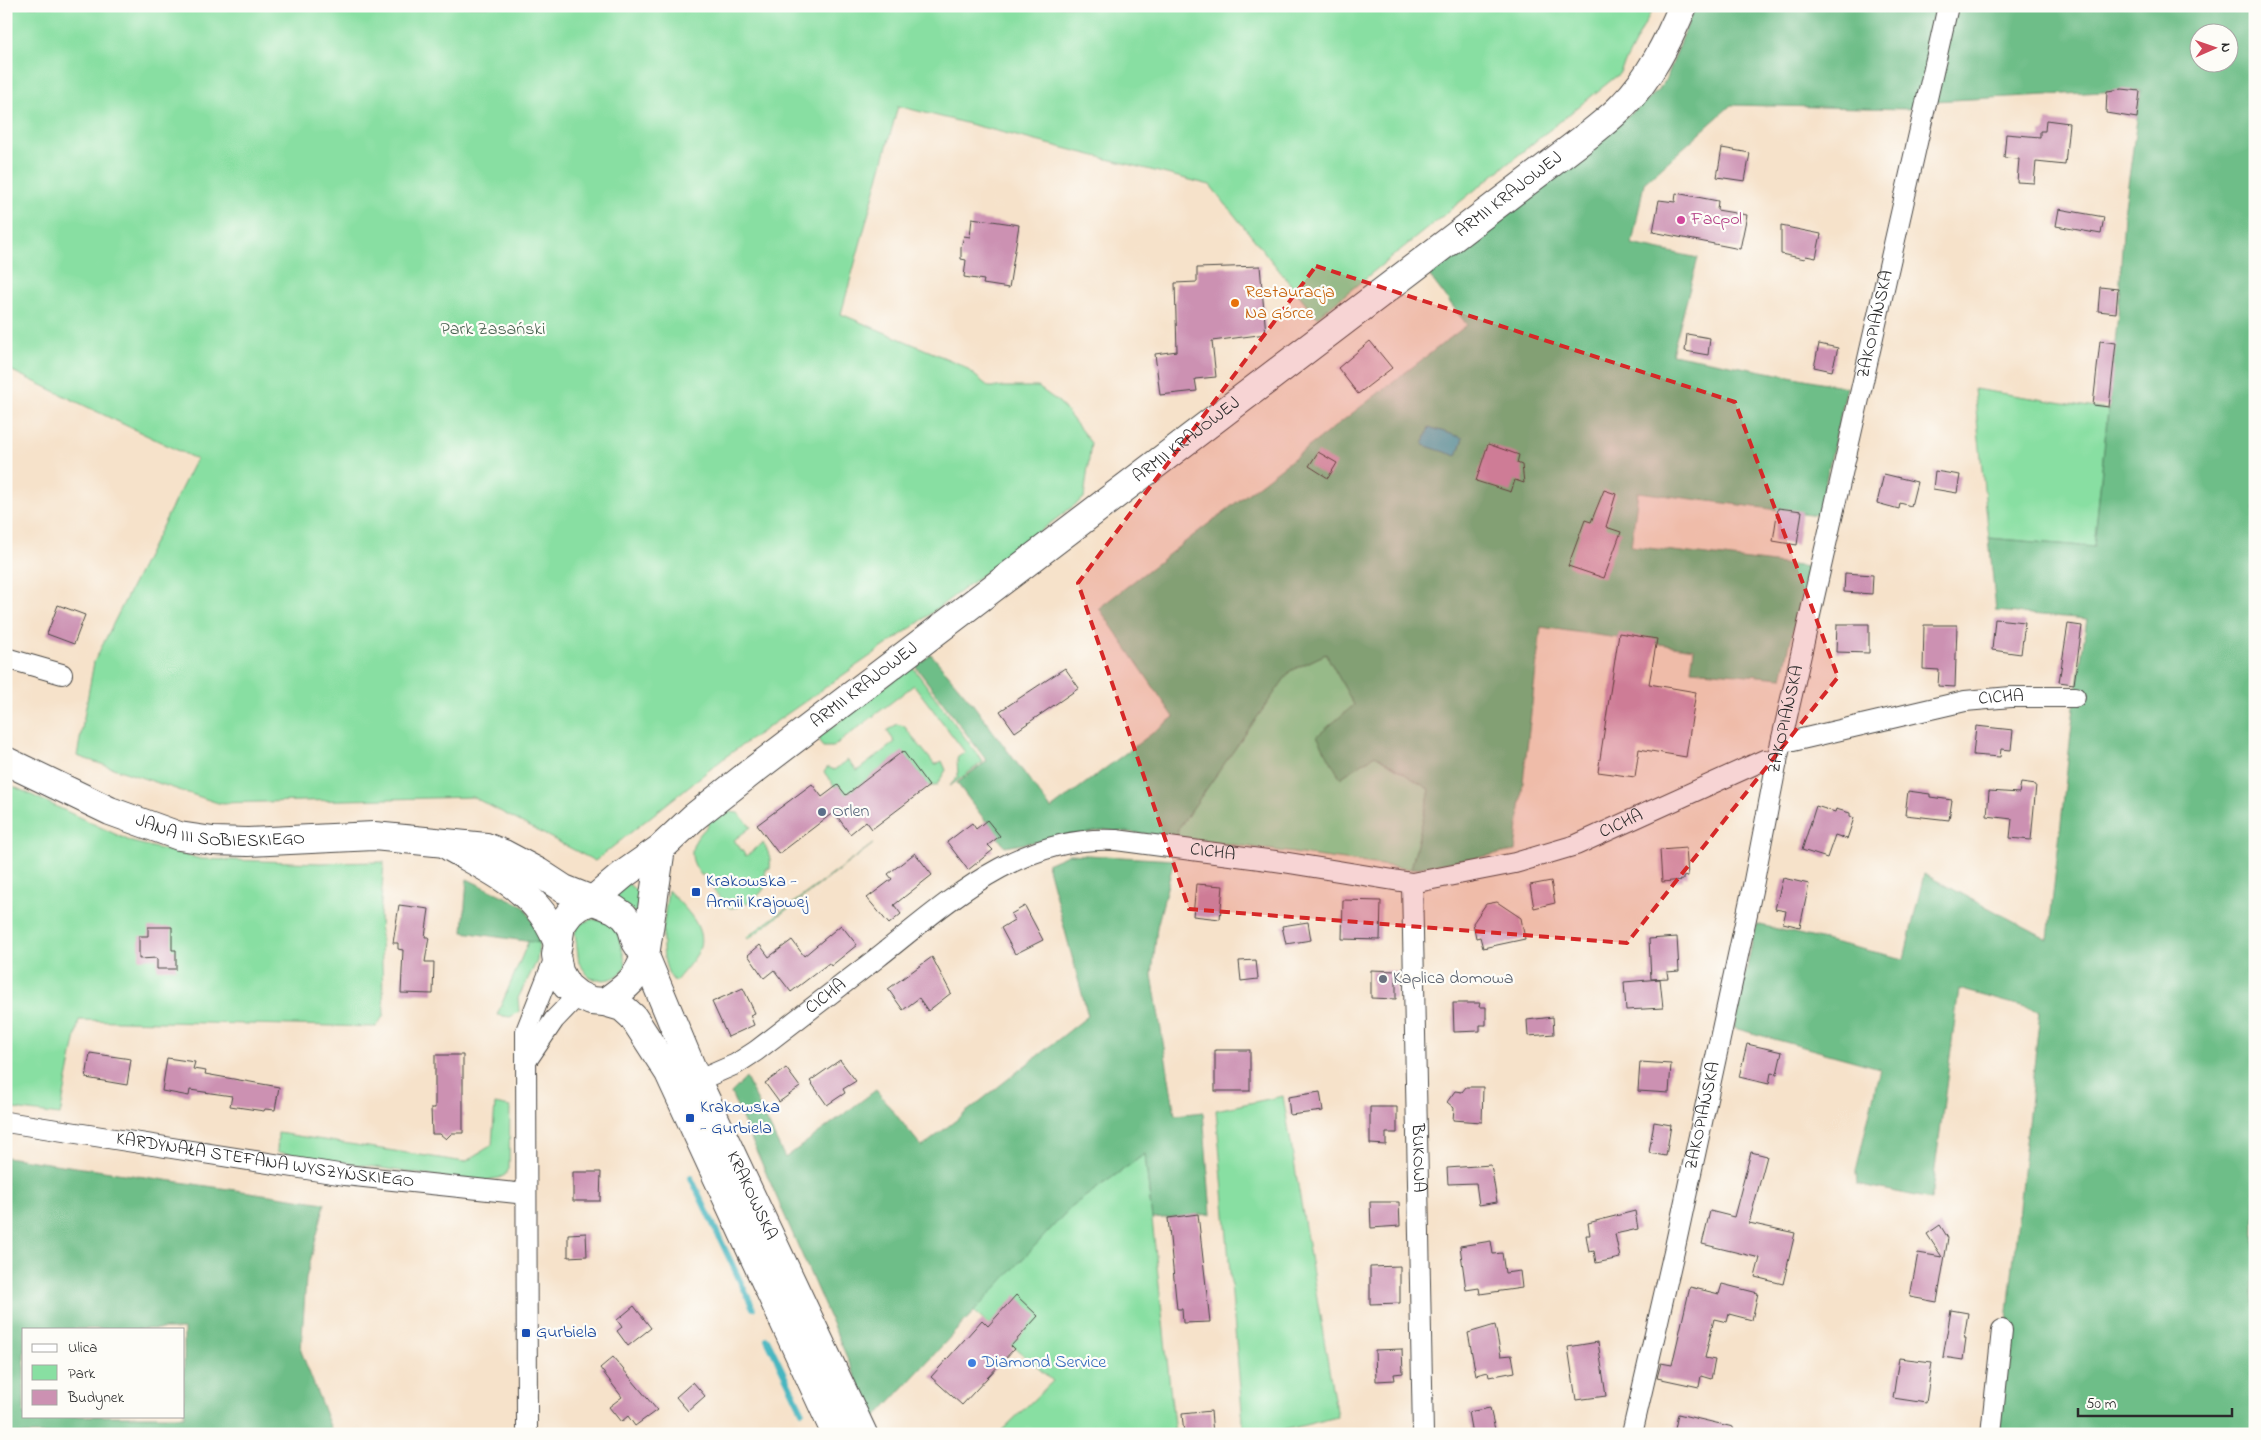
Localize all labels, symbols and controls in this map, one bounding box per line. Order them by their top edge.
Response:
north arrow [2188,22,2238,72]
text: N [2215,43,2236,53]
street label: ARMII KRAJOWEJ [1450,146,1569,245]
place label: Facpol [1690,207,1742,233]
marker: Facpol [1675,214,1687,226]
street label: ZAKOPIAŃSKA [1851,268,1901,381]
place label: Restauracja Na Górce [1245,280,1335,327]
marker: Restauracja Na Górce [1229,297,1241,309]
park label: Park Zasański [440,317,546,343]
street label: ARMII KRAJOWEJ [1128,391,1246,490]
street label: ARMII KRAJOWEJ [806,636,924,735]
street label: ZAKOPIAŃSKA [1762,663,1811,776]
street label: CICHA [1977,684,2024,713]
place label: Orlen [832,799,869,825]
street label: CICHA [1595,803,1648,846]
marker: Orlen [816,806,828,818]
street label: JANA III SOBIESKIEGO [131,808,306,855]
street label: CICHA [1188,837,1237,869]
place label: Krakowska - Armii Krajowej [706,869,808,916]
marker: Krakowska - Armii Krajowej [690,886,702,898]
place label: Kaplica domowa [1393,966,1514,992]
street label: CICHA [800,973,852,1021]
marker: Kaplica domowa [1377,973,1389,985]
street label: ZAKOPIAŃSKA [1679,1059,1728,1172]
place label: Krakowska - Gurbiela [700,1095,780,1142]
marker: Krakowska - Gurbiela [684,1112,696,1124]
street label: BUKOWA [1404,1122,1431,1193]
street label: KARDYNAŁA STEFANA WYSZYŃSKIEGO [114,1126,416,1195]
street label: KRAKOWSKA [719,1147,783,1245]
place label: Gurbiela [536,1320,597,1346]
marker: Gurbiela [520,1327,532,1339]
legend [22,1328,185,1418]
text: Ulica [68,1337,97,1359]
place label: Diamond Service [981,1350,1107,1376]
marker: Diamond Service [966,1357,978,1369]
text: Park [68,1363,96,1385]
scale bar [2078,1385,2232,1417]
text: Budynek [67,1387,125,1410]
text: 50 m [2086,1393,2117,1415]

